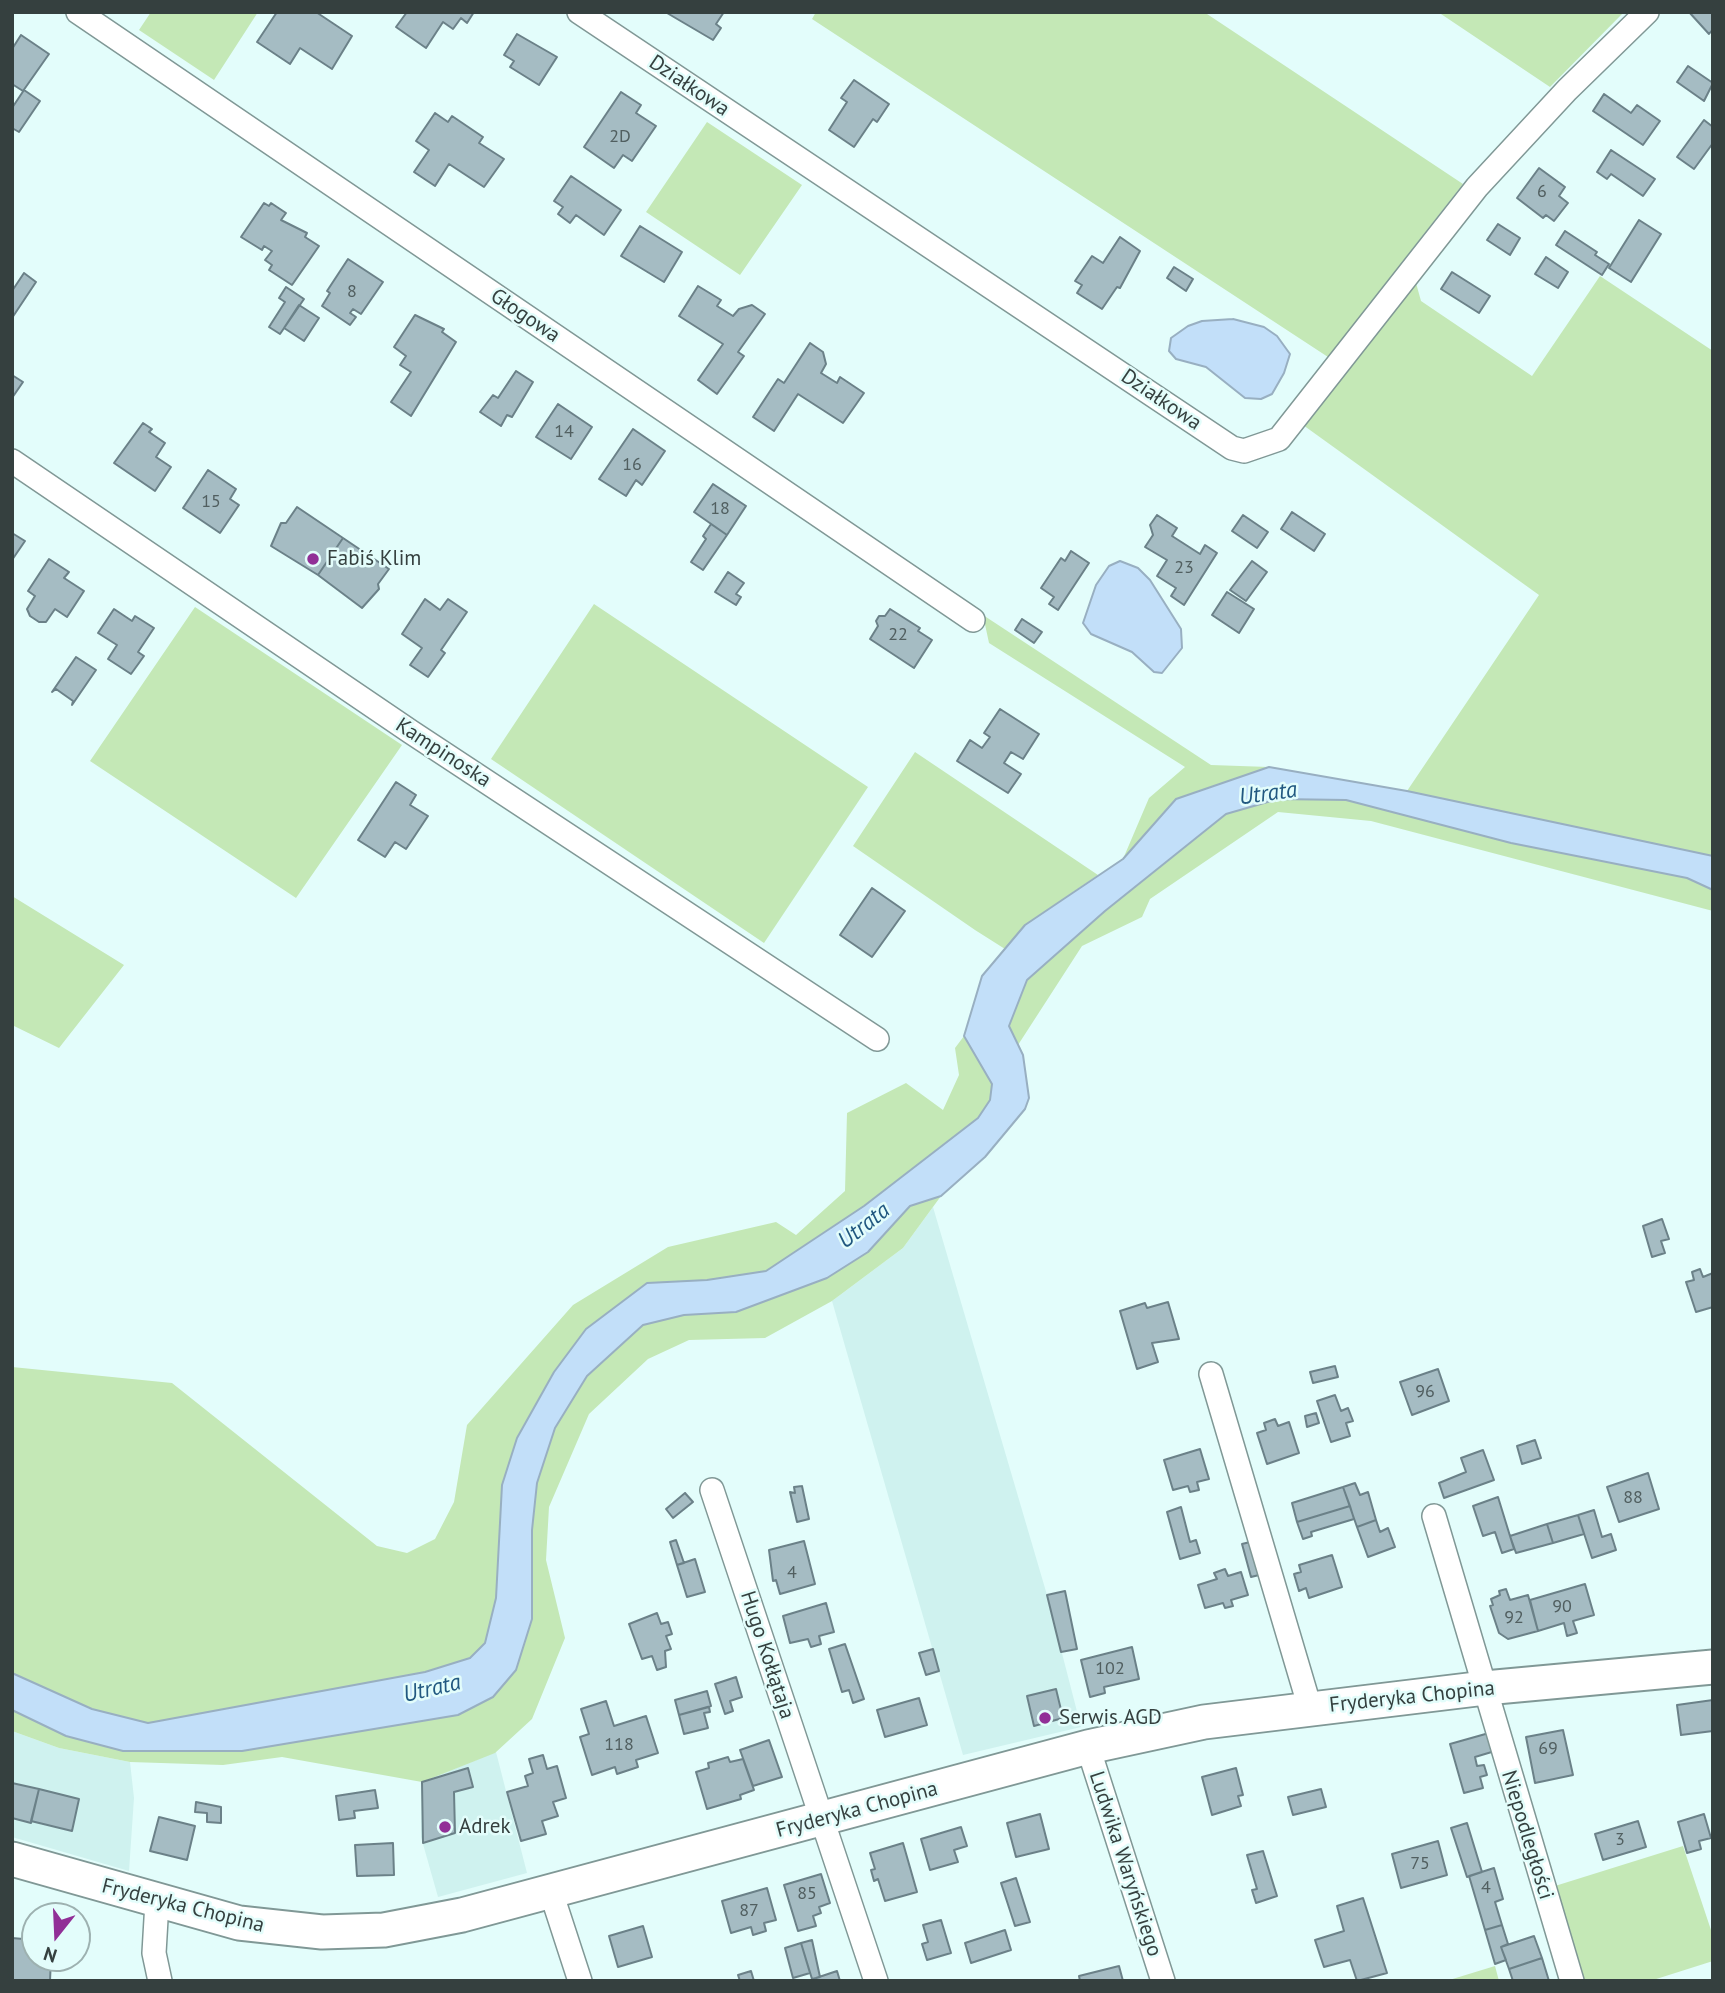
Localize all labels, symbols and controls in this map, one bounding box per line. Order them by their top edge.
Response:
street label: Działkowa [644,50,734,122]
house number: 2D [609,126,631,148]
house number: 6 [1537,181,1547,203]
house number: 8 [347,281,357,303]
street label: Głogowa [485,284,565,348]
street label: Działkowa [1116,364,1206,436]
house number: 14 [554,421,574,443]
house number: 16 [622,454,642,476]
house number: 15 [201,491,221,513]
house number: 18 [710,498,730,520]
place label: Fabiś Klim [327,546,421,572]
marker: Fabiś Klim [305,551,321,567]
house number: 23 [1174,557,1194,579]
house number: 22 [888,624,908,646]
street label: Kampinoska [391,713,495,793]
water label: Utrata [1237,776,1299,812]
water label: Utrata [832,1197,896,1255]
house number: 96 [1415,1381,1435,1403]
house number: 88 [1623,1487,1643,1509]
house number: 4 [787,1562,797,1584]
street label: Hugo Kołłątaja [734,1588,800,1722]
house number: 90 [1552,1596,1572,1618]
house number: 92 [1504,1607,1524,1629]
house number: 102 [1095,1658,1125,1680]
water label: Utrata [400,1669,464,1709]
street label: Fryderyka Chopina [1328,1676,1496,1718]
place label: Serwis AGD [1059,1705,1162,1731]
marker: Serwis AGD [1037,1710,1053,1726]
house number: 118 [604,1734,634,1756]
house number: 69 [1538,1738,1558,1760]
street label: Niepodległości [1495,1767,1559,1903]
street label: Ludwika Waryńskiego [1083,1768,1167,1960]
street label: Fryderyka Chopina [773,1776,941,1844]
place label: Adrek [459,1814,510,1840]
marker: Adrek [437,1819,453,1835]
house number: 3 [1615,1829,1625,1851]
house number: 75 [1410,1853,1430,1875]
street label: Fryderyka Chopina [99,1874,267,1938]
house number: 4 [1481,1877,1491,1899]
house number: 85 [797,1883,817,1905]
house number: 87 [739,1900,759,1922]
north arrow [21,1902,91,1972]
text: N [40,1942,60,1968]

